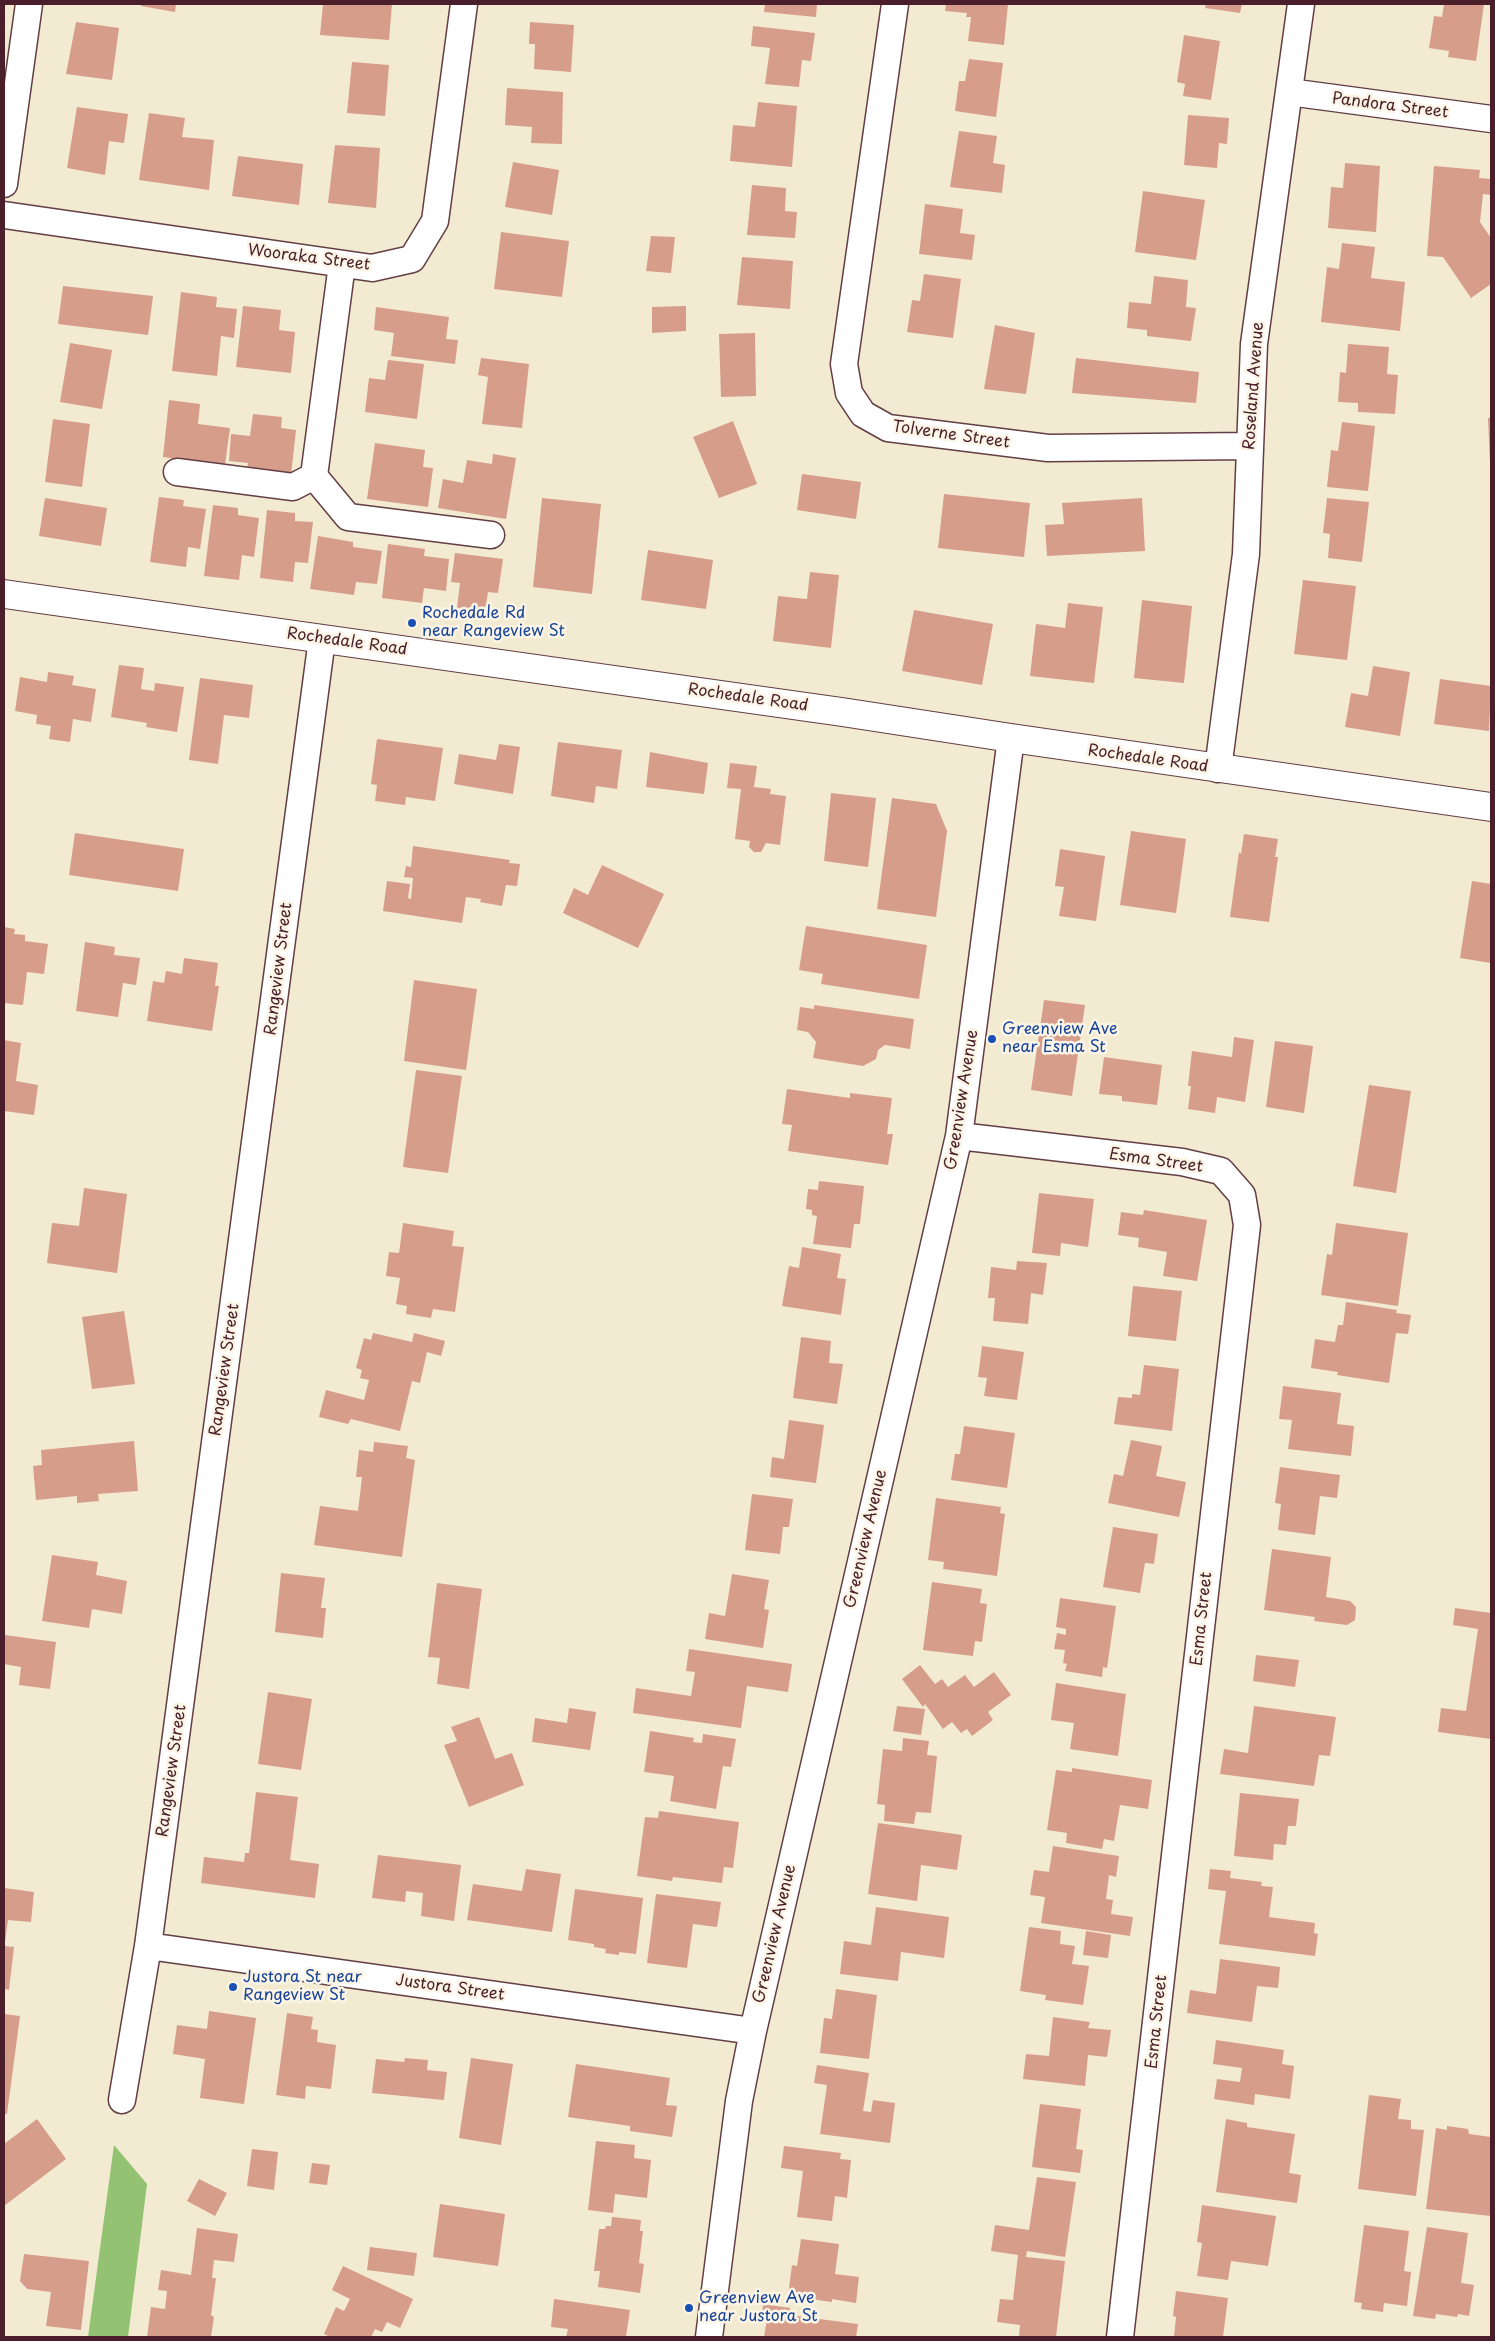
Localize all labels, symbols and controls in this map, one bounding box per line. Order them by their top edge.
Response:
street label: Pandora Street [1331,89,1449,123]
street label: Wooraka Street [247,241,371,275]
street label: Roseland Avenue [1240,321,1268,451]
street label: Tolverne Street [891,417,1011,453]
place label: Rochedale Rd near Rangeview St [422,604,565,642]
marker: Rochedale Rd near Rangeview St [406,617,418,629]
street label: Rochedale Road [286,624,408,660]
street label: Rochedale Road [687,680,809,716]
street label: Rochedale Road [1087,741,1209,777]
street label: Rangeview Street [261,901,297,1037]
place label: Greenview Ave near Esma St [1002,1020,1117,1058]
street label: Greenview Avenue [941,1029,983,1171]
marker: Greenview Ave near Esma St [986,1033,998,1045]
street label: Esma Street [1108,1145,1204,1177]
street label: Rangeview Street [206,1302,244,1438]
street label: Greenview Avenue [841,1468,891,1610]
street label: Esma Street [1188,1571,1216,1667]
street label: Rangeview Street [153,1703,191,1839]
street label: Greenview Avenue [750,1863,800,2005]
place label: Justora St near Rangeview St [243,1968,362,2006]
street label: Justora Street [394,1971,506,2005]
street label: Esma Street [1143,1974,1171,2070]
marker: Justora St near Rangeview St [227,1981,239,1993]
place label: Greenview Ave near Justora St [699,2289,818,2327]
marker: Greenview Ave near Justora St [683,2302,695,2314]

